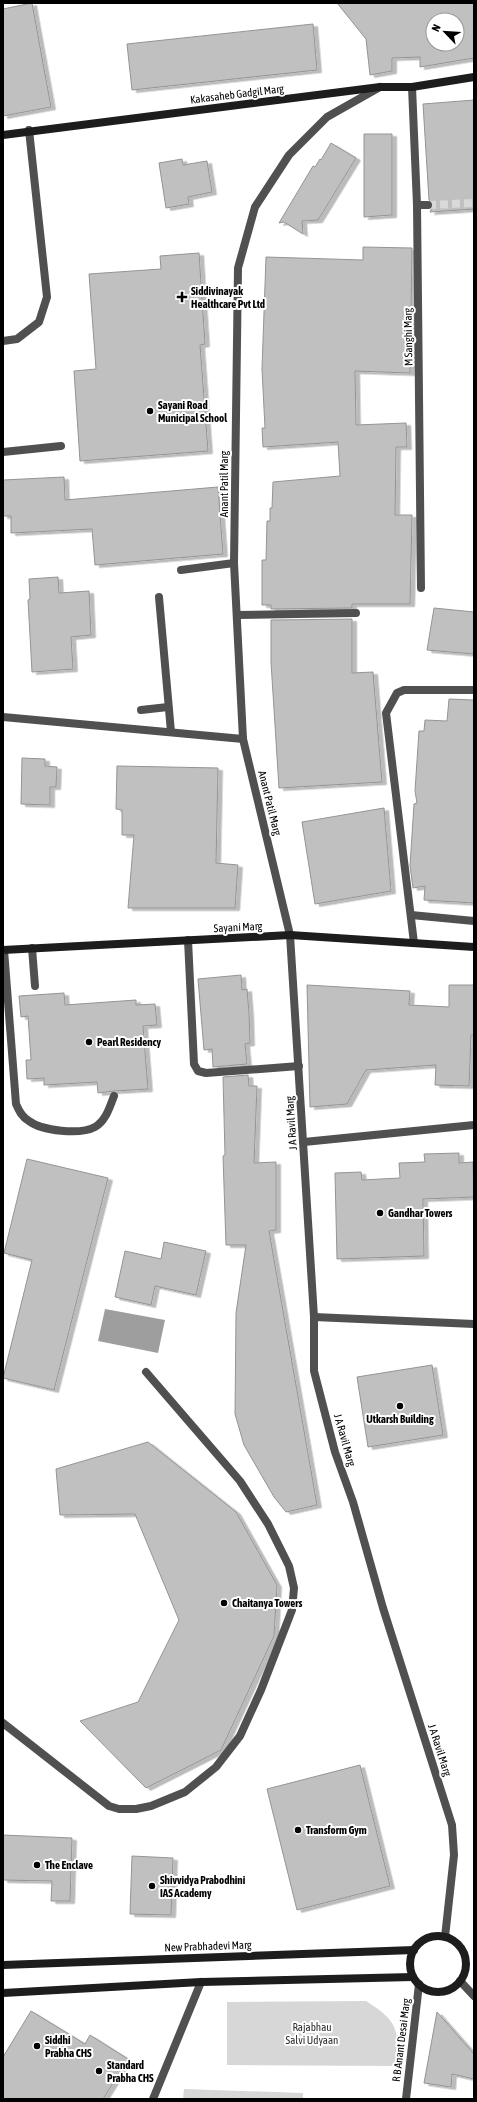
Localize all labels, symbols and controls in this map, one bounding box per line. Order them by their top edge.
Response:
north arrow [425,12,465,52]
text: N [429,22,443,33]
street label: Kakasaheb Gadgil Marg [189,82,285,106]
place label: Siddivinayak Healthcare Pvt Ltd [191,285,265,310]
marker: Siddivinayak Healthcare Pvt Ltd [176,291,188,303]
street label: M Sanghi Marg [401,308,415,366]
place label: Sayani Road Municipal School [158,399,228,424]
marker: Sayani Road Municipal School [145,406,155,416]
street label: Anant Patil Marg [218,451,230,517]
street label: Anant Patil Marg [256,769,284,837]
street label: Sayani Marg [213,920,263,934]
place label: Pearl Residency [97,1036,162,1048]
marker: Pearl Residency [84,1037,94,1047]
street label: J A Ravil Marg [283,1095,299,1150]
place label: Gandhar Towers [388,1207,453,1219]
marker: Gandhar Towers [375,1208,385,1218]
marker: Utkarsh Building [395,1401,405,1411]
street label: J A Ravil Marg [332,1412,358,1468]
place label: Utkarsh Building [366,1413,434,1425]
place label: Chaitanya Towers [232,1597,303,1609]
marker: Chaitanya Towers [219,1598,229,1608]
street label: J A Ravil Marg [426,1722,454,1778]
place label: Transform Gym [306,1824,367,1836]
marker: Transform Gym [293,1825,303,1835]
place label: The Enclave [45,1859,93,1871]
marker: The Enclave [32,1860,42,1870]
place label: Shivvidya Prabodhini IAS Academy [160,1874,246,1899]
marker: Shivvidya Prabodhini IAS Academy [147,1881,157,1891]
street label: New Prabhadevi Marg [164,1938,252,1954]
street label: R B Anant Desai Marg [390,1997,412,2082]
park label: Rajabhau Salvi Udyaan [286,2021,338,2046]
place label: Siddhi Prabha CHS [45,2034,92,2059]
marker: Siddhi Prabha CHS [32,2041,42,2051]
place label: Standard Prabha CHS [107,2059,154,2084]
marker: Standard Prabha CHS [94,2066,104,2076]

